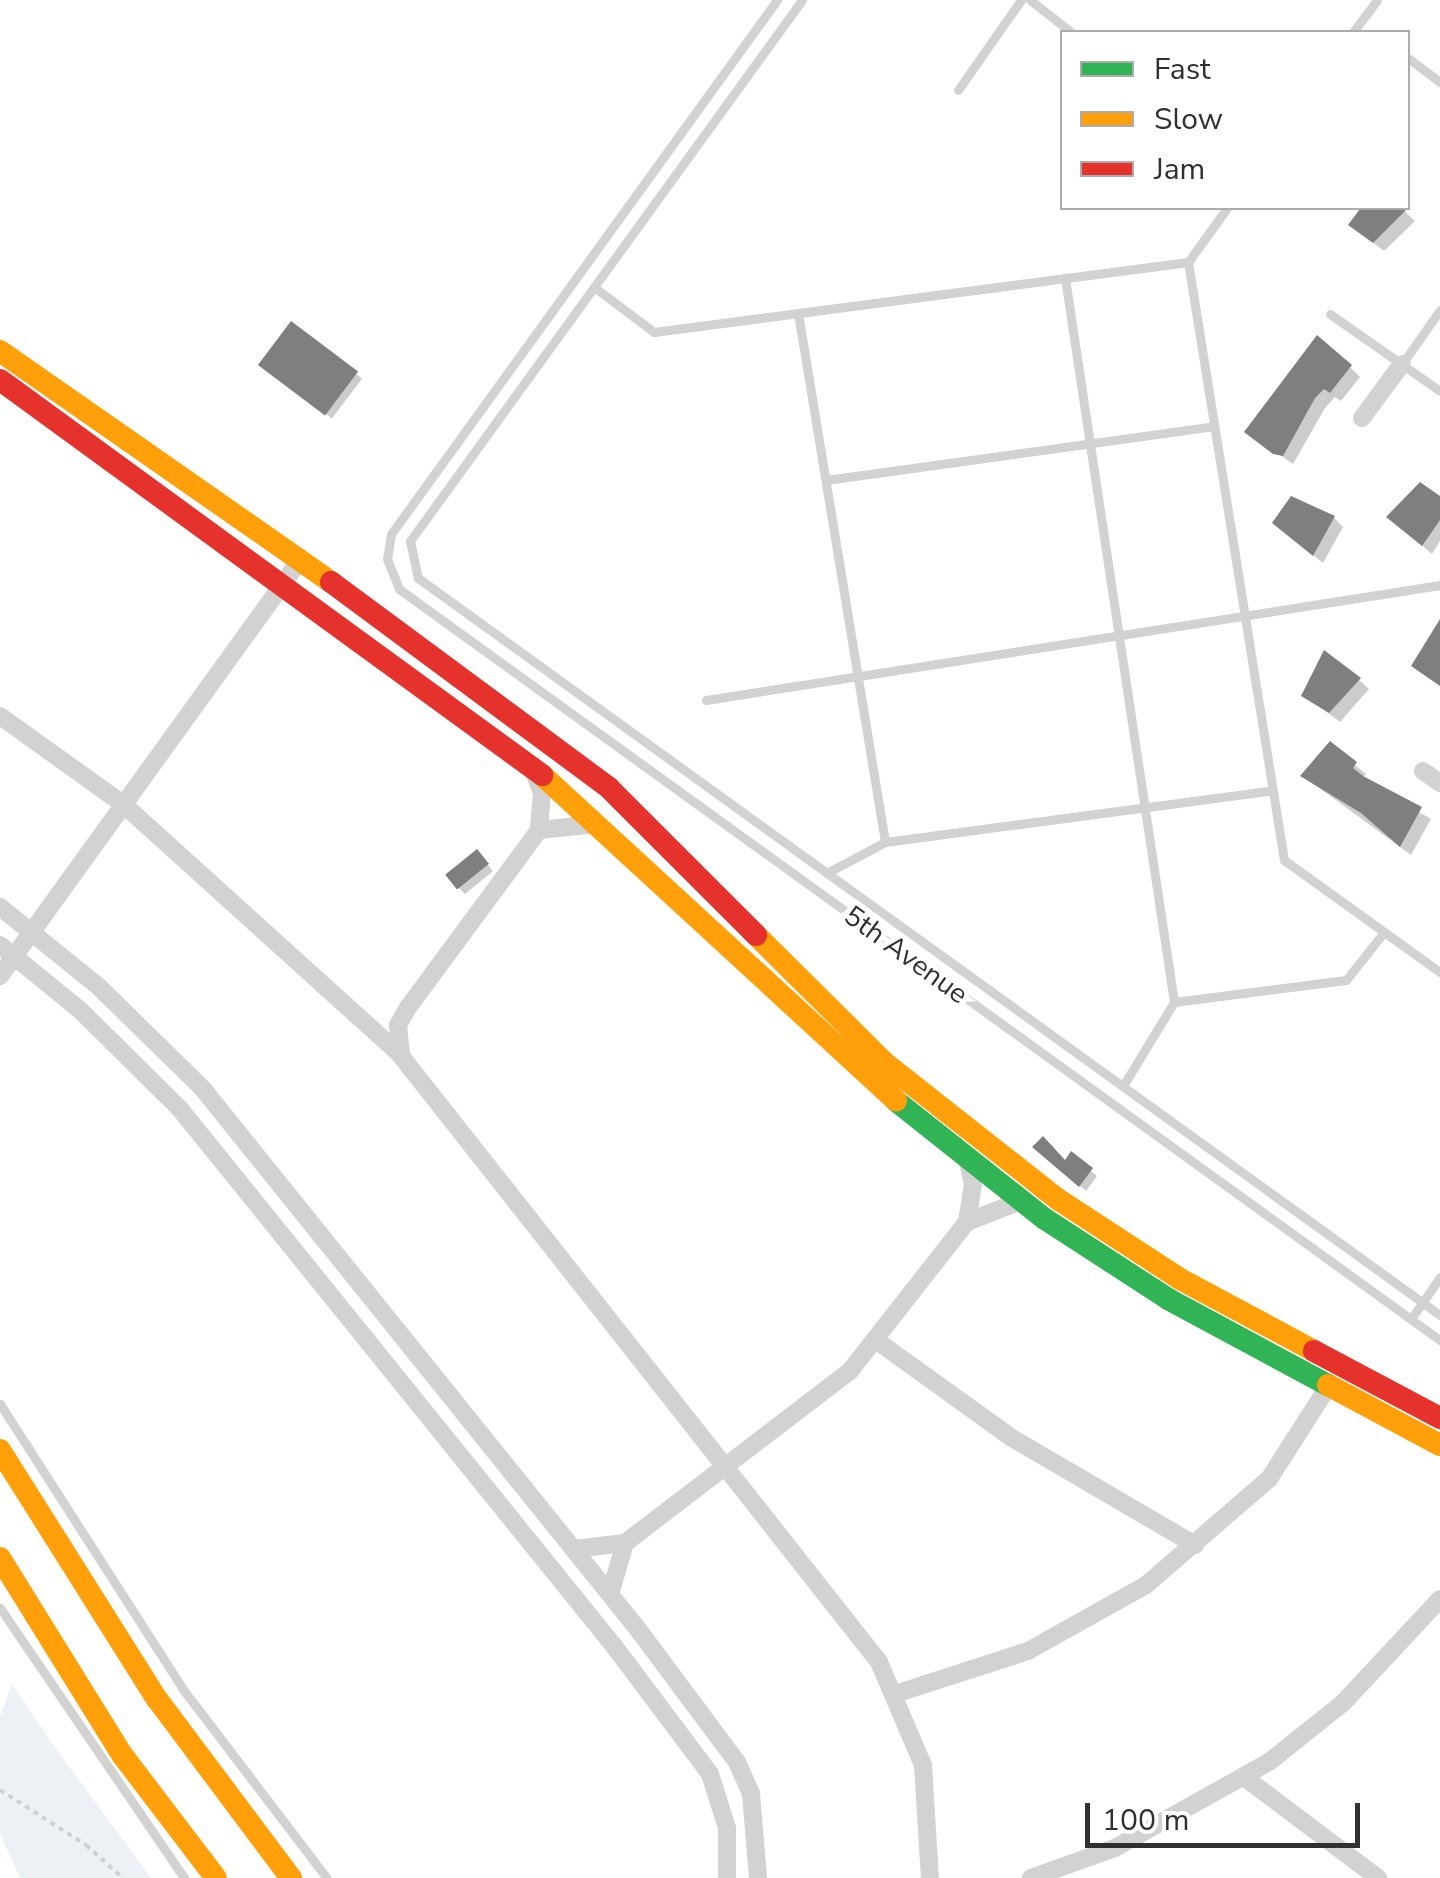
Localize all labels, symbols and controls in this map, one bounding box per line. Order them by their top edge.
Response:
legend [1060,30,1410,210]
text: Fast [1154,49,1211,90]
text: Slow [1154,99,1223,140]
text: Jam [1154,149,1205,190]
street label: 5th Avenue [837,899,975,1011]
scale bar [1090,1783,1365,1845]
text: 100 m [1102,1800,1189,1841]

